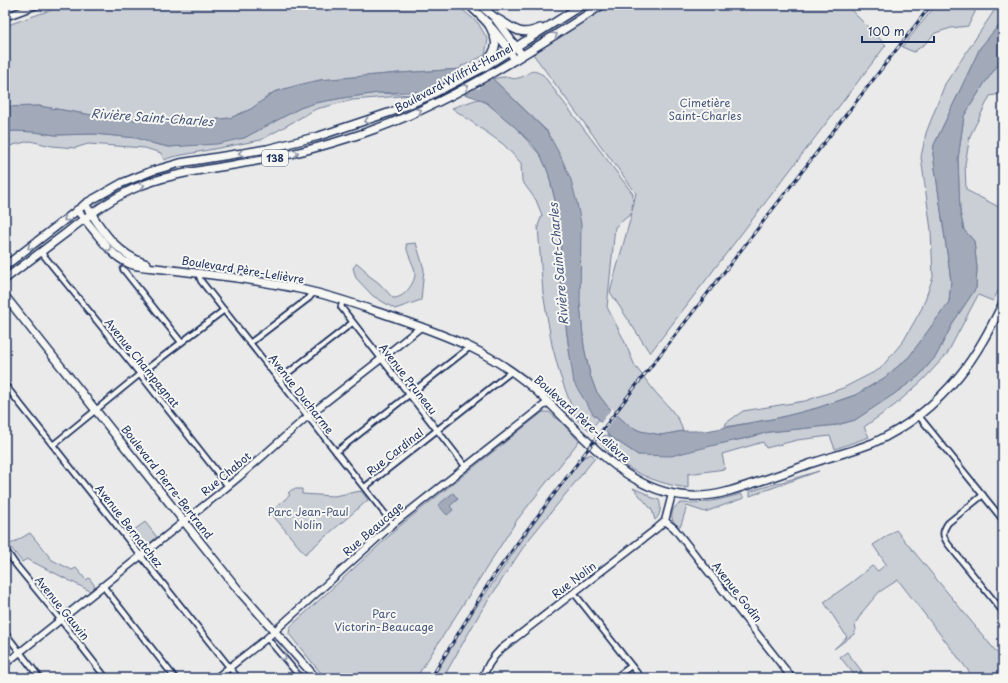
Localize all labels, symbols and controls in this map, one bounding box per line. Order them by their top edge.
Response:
scale bar [862,18,934,44]
text: 100 m [868,22,905,40]
one-way arrow [551,32,558,39]
street label: Boulevard Wilfrid-Hamel [391,39,516,116]
one-way arrow [462,84,469,92]
park label: Cimetière Saint-Charles [668,94,742,124]
water label: Rivière Saint-Charles [90,104,215,130]
one-way arrow [414,108,422,116]
one-way arrow [364,116,371,125]
one-way arrow [238,148,244,157]
one-way arrow [292,149,299,158]
road number: 138 [262,150,288,166]
one-way arrow [138,182,145,190]
water label: Rivière Saint-Charles [544,201,572,326]
one-way arrow [63,214,70,221]
one-way arrow [28,242,35,249]
one-way arrow [104,244,112,252]
street label: Boulevard Père-Lelièvre [180,251,306,288]
street label: Avenue Champagnat [101,314,184,411]
street label: Avenue Pruneau [375,340,442,418]
street label: Avenue Ducharme [265,350,338,437]
street label: Boulevard Père-Lelièvre [531,371,634,467]
street label: Boulevard Pierre-Bertrand [118,421,217,542]
street label: Rue Cardinal [363,424,427,479]
street label: Rue Chabot [197,447,255,500]
street label: Avenue Bernatchez [91,480,167,571]
street label: Rue Beaucage [339,497,407,560]
park label: Parc Jean-Paul Nolin [267,503,349,533]
street label: Rue Nolin [548,557,599,602]
street label: Avenue Godin [708,558,767,626]
street label: Avenue Gauvin [31,572,94,644]
park label: Parc Victorin-Beaucage [334,605,434,635]
one-way arrow [280,653,287,661]

